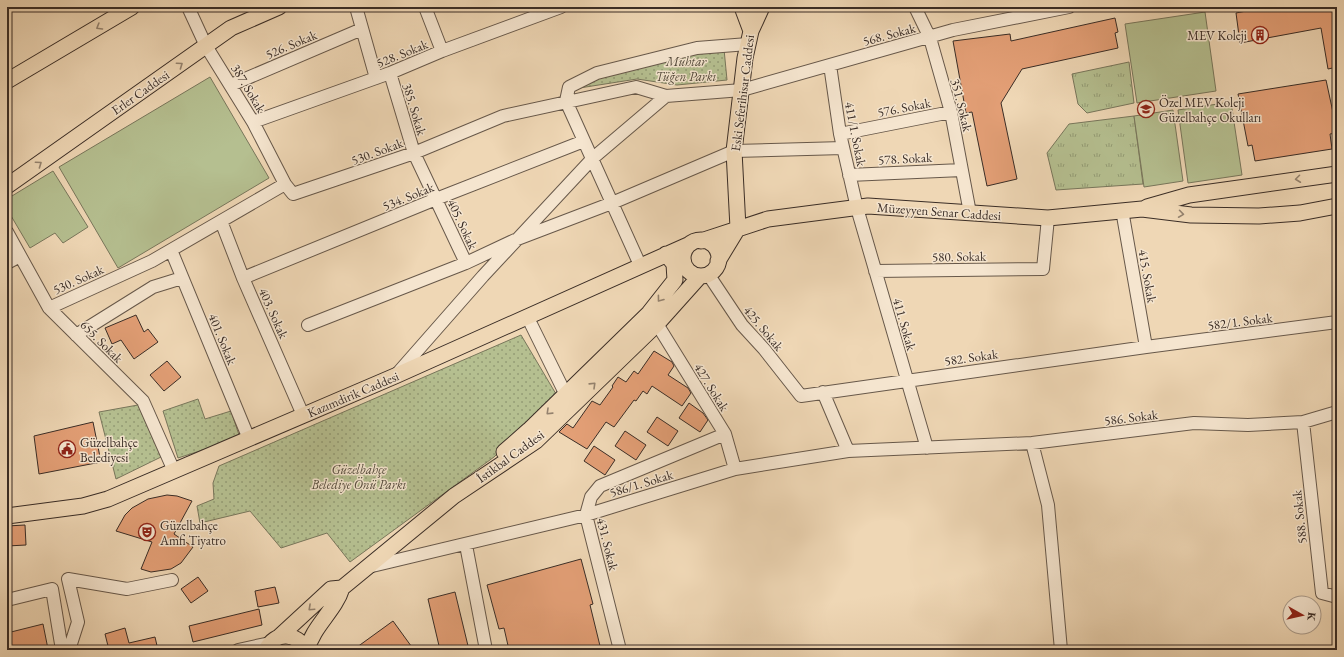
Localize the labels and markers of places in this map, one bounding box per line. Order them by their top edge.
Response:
building icon: MEV Koleji [1250,25,1270,45]
place label: MEV Koleji [1187,27,1247,44]
place label: Özel MEV Koleji Güzelbahçe Okulları [1159,94,1261,126]
school or university icon: Özel MEV Koleji Güzelbahçe Okulları [1136,99,1156,119]
place label: Güzelbahçe Belediyesi [80,434,138,466]
public building icon: Güzelbahçe Belediyesi [57,439,77,459]
place label: Güzelbahçe Amfi Tiyatro [159,517,226,549]
theatre icon: Güzelbahçe Amfi Tiyatro [137,522,157,542]

